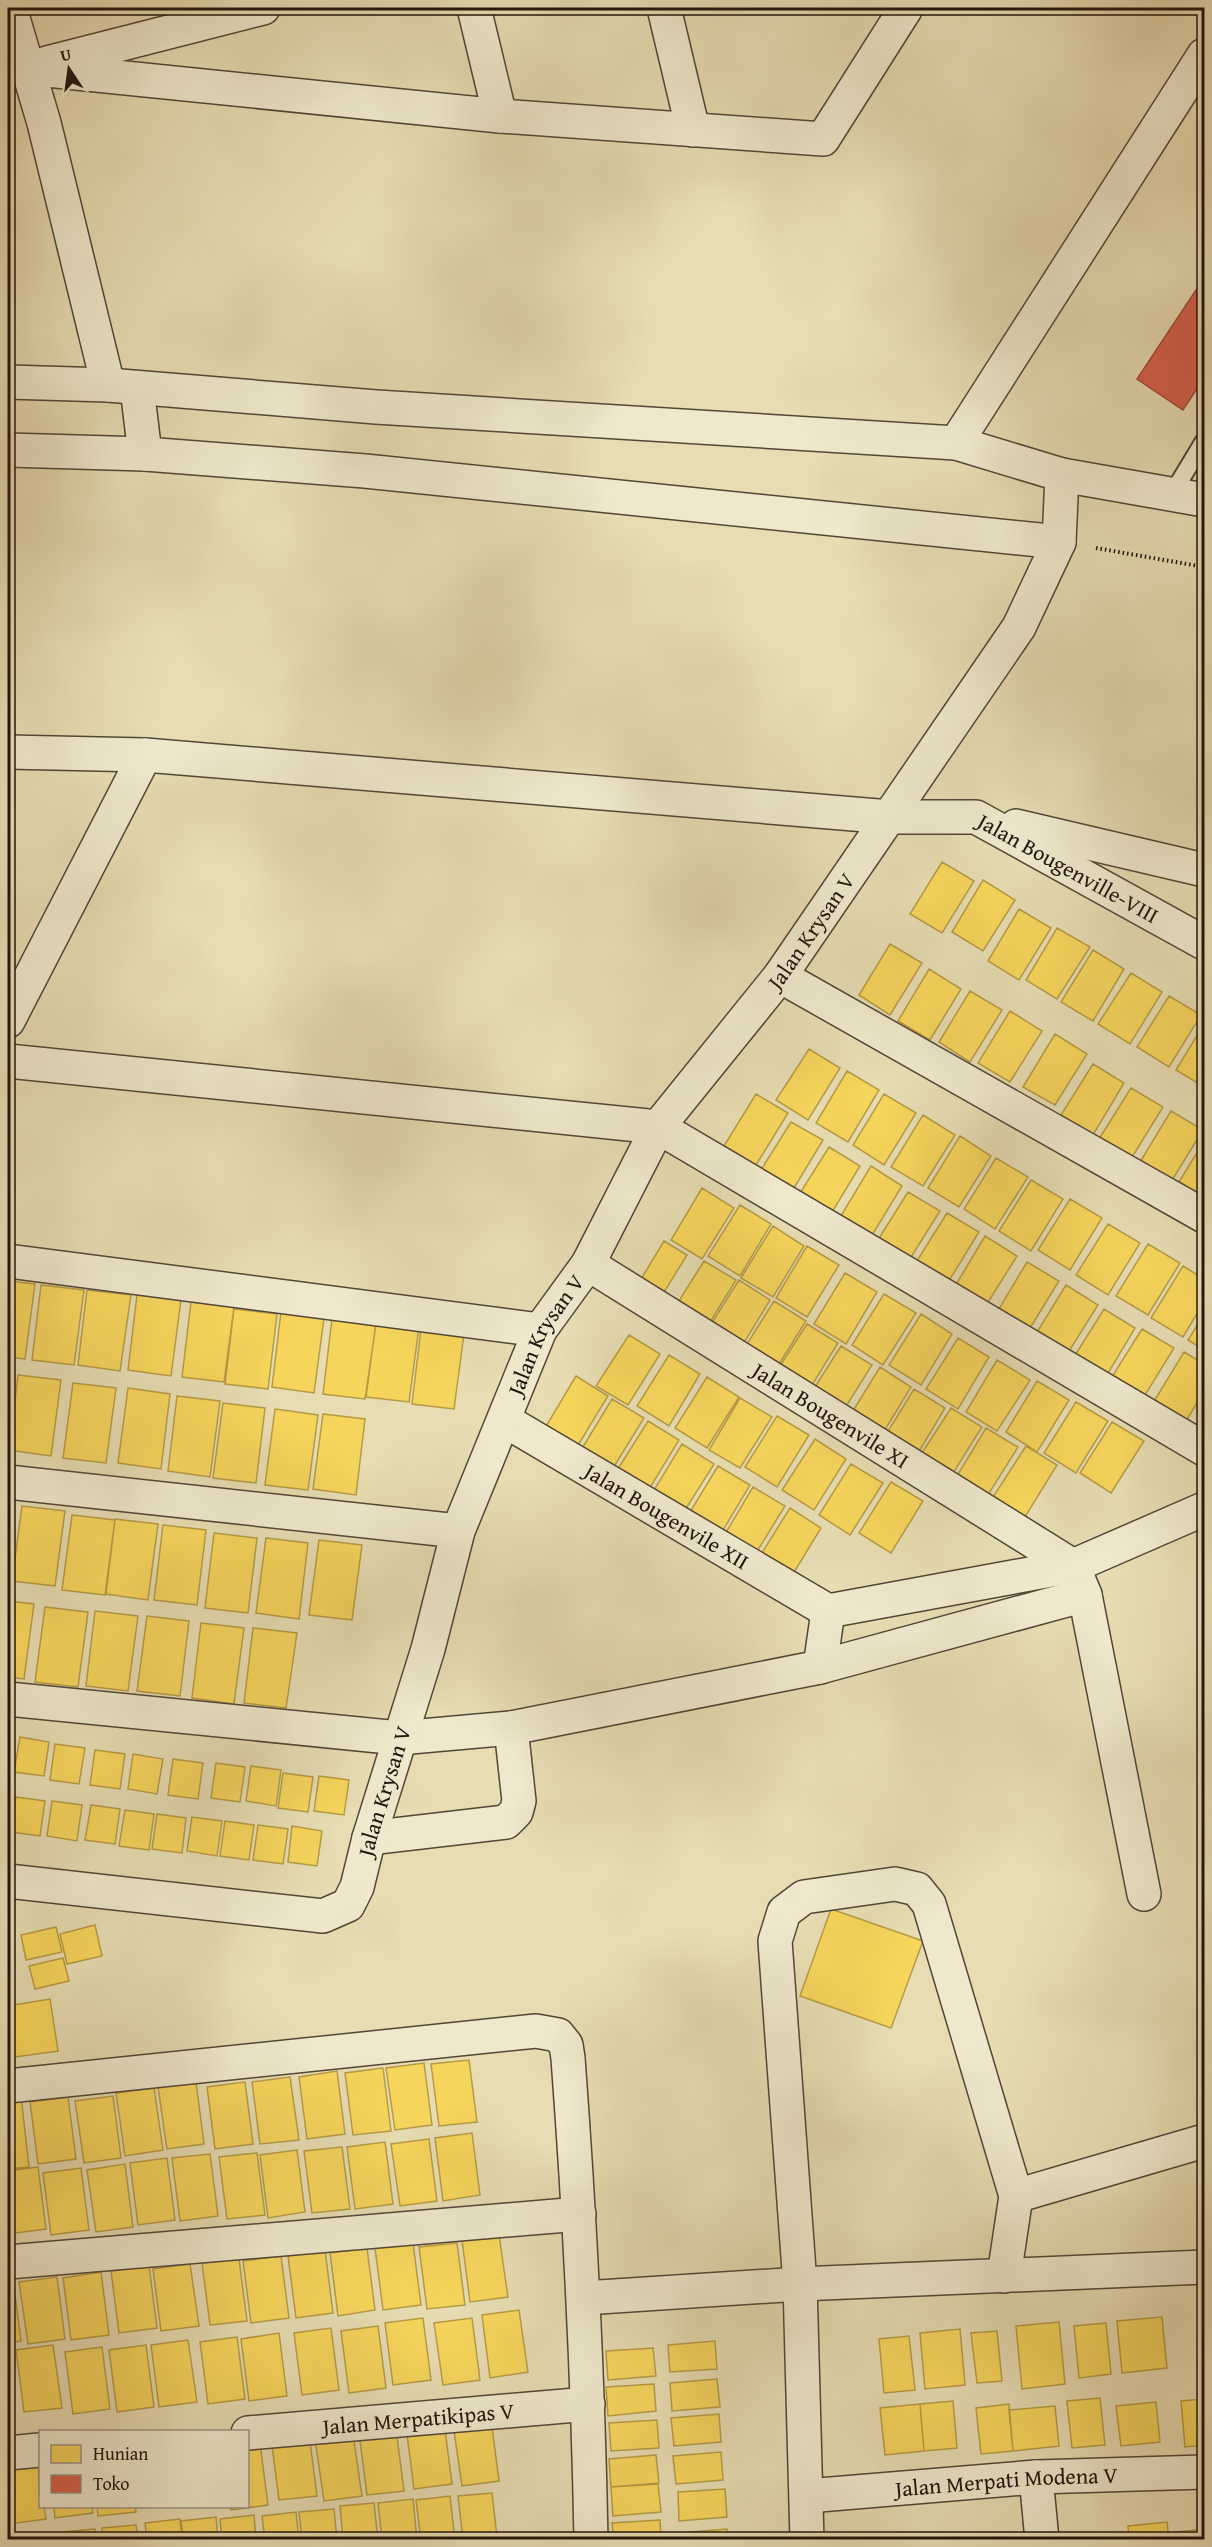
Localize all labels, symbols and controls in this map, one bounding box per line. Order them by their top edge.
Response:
north arrow [39,39,99,99]
text: U [58,41,74,67]
street label: Jalan Bougenville-VIII [969,804,1165,931]
street label: Jalan Krysan V [758,866,862,998]
street label: Jalan Krysan V [498,1267,592,1403]
street label: Jalan Bougenvile XI [744,1353,915,1476]
street label: Jalan Bougenvile XII [576,1453,755,1577]
street label: Jalan Krysan V [348,1722,419,1863]
street label: Jalan Merpatikipas V [318,2394,516,2443]
legend [39,2430,249,2508]
text: Hunian [93,2440,148,2467]
street label: Jalan Merpati Modena V [891,2459,1118,2505]
text: Toko [93,2470,130,2497]

